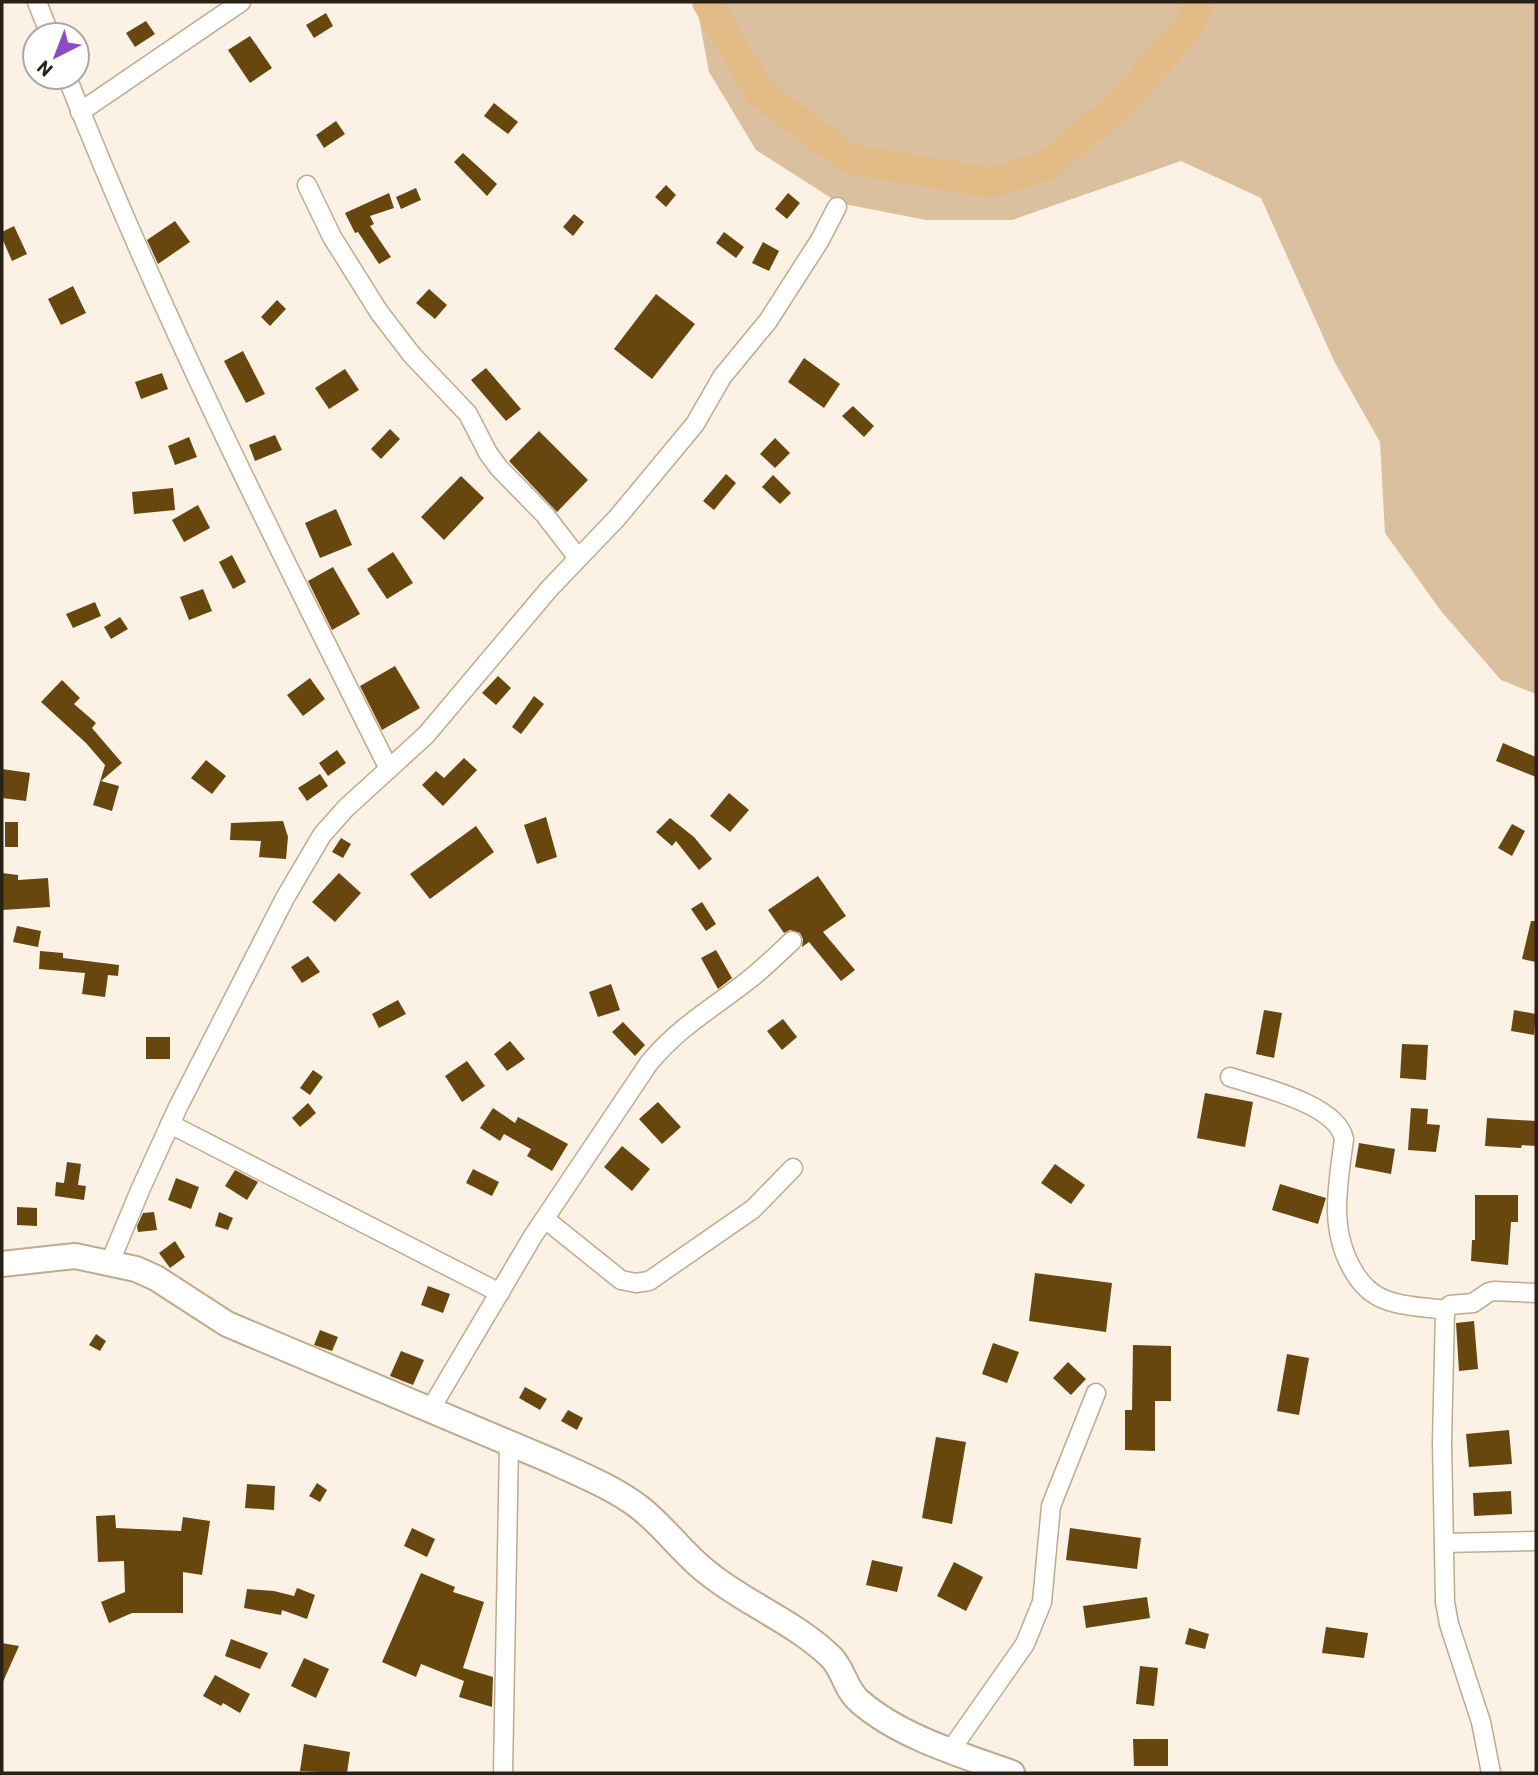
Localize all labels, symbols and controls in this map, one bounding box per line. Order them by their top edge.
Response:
north arrow [21,21,91,91]
text: N [32,56,57,82]

